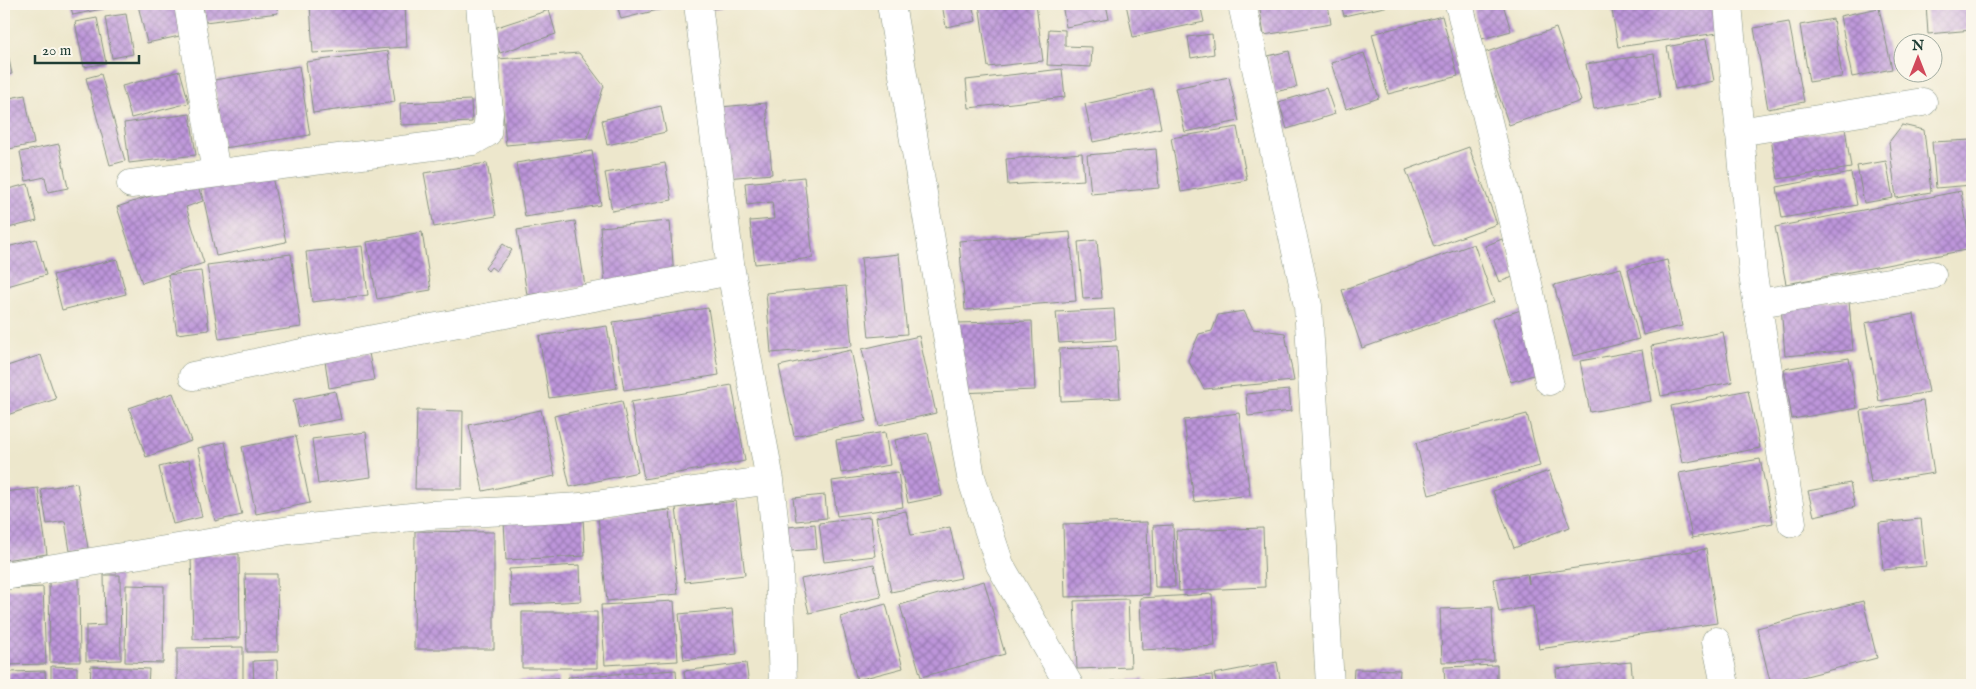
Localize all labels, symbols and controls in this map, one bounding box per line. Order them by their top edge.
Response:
scale bar [35,32,139,64]
north arrow [1894,32,1944,82]
text: N [1911,37,1924,55]
text: 20 m [42,41,72,60]

